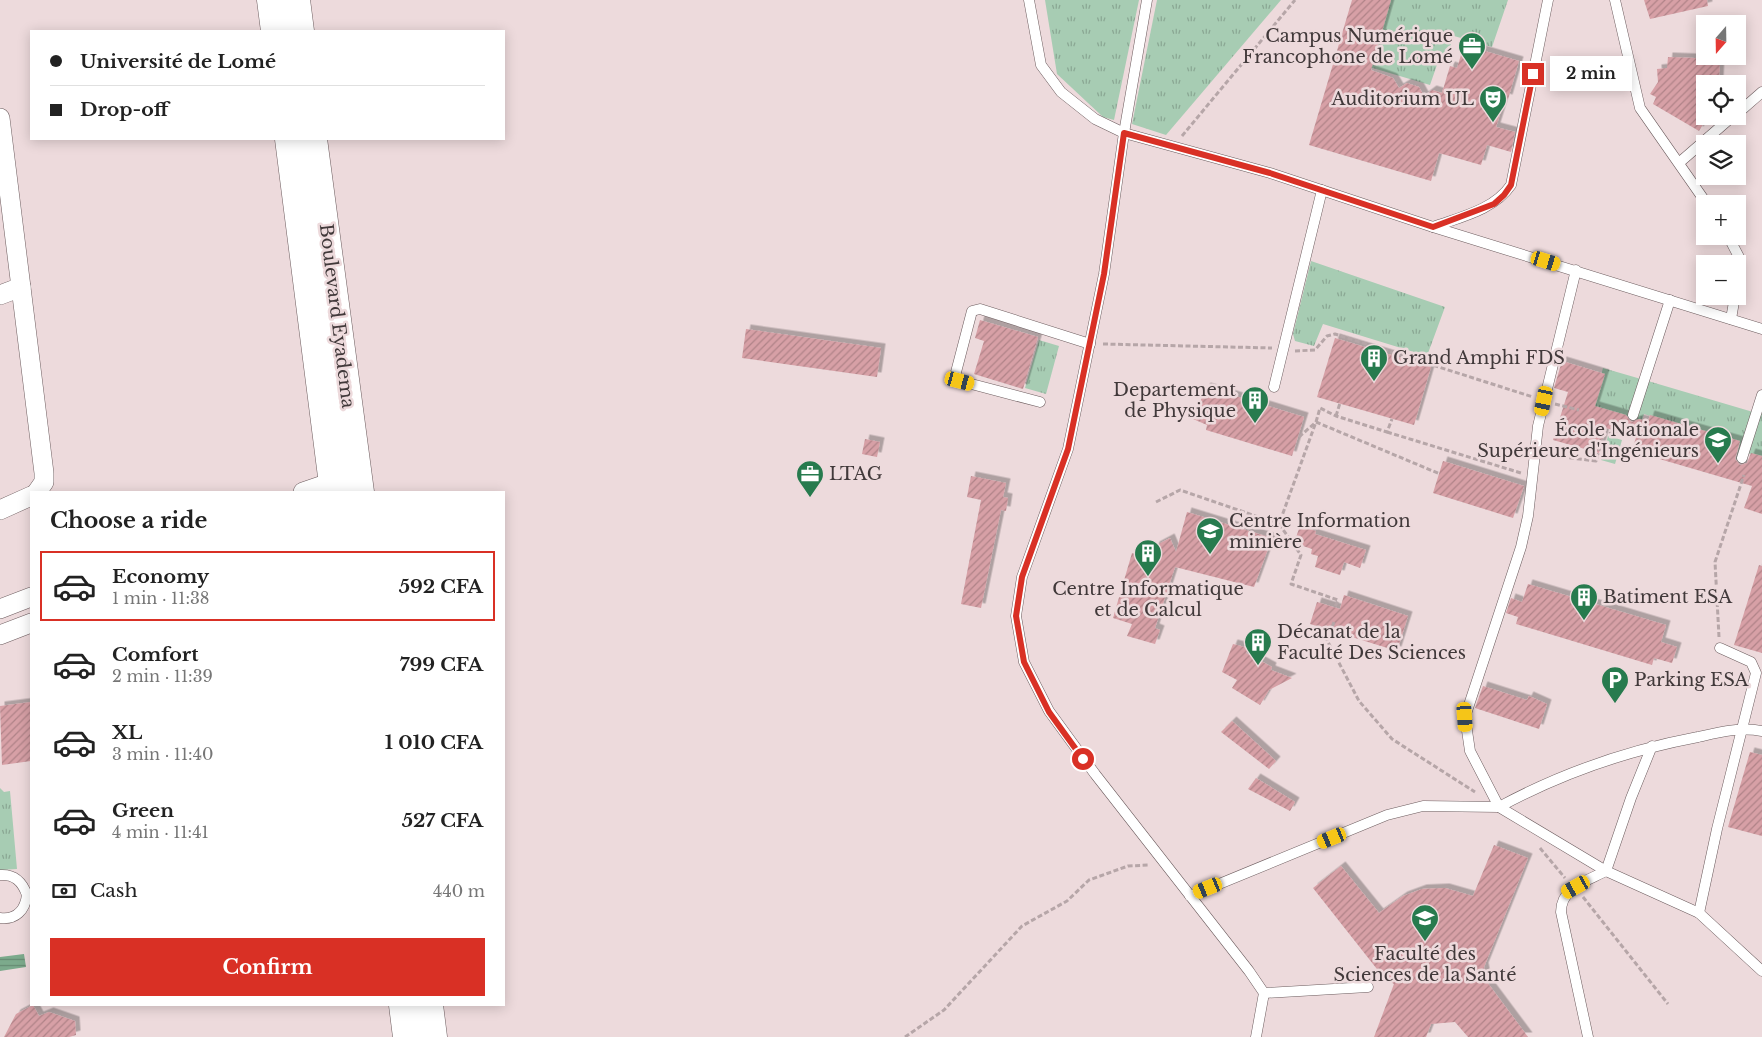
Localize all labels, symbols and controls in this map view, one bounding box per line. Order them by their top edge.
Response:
north arrow [1696,15,1746,65]
map controls [1696,15,1746,305]
place label: Campus Numérique Francophone de Lomé [1242,25,1453,68]
office icon: Campus Numérique Francophone de Lomé [1457,31,1487,70]
text: Université de Lomé [80,50,276,73]
callout: 2 min [1550,56,1633,92]
route end [1522,63,1544,85]
text: 2 min [1566,63,1616,83]
button: locate [1696,75,1746,125]
theatre icon: Auditorium UL [1478,84,1508,123]
place label: Auditorium UL [1331,88,1474,110]
text: Drop-off [80,98,169,121]
button: layers [1696,135,1746,185]
button: + [1696,195,1746,245]
street label: Boulevard Eyadema [315,222,359,410]
car [1529,249,1562,273]
button: − [1696,255,1746,305]
building icon: Grand Amphi FDS [1359,343,1389,382]
place label: Grand Amphi FDS [1393,347,1565,369]
car [943,370,976,392]
place label: Departement de Physique [1113,379,1236,422]
building icon: Departement de Physique [1240,385,1270,424]
car [1533,385,1554,417]
place label: École Nationale Supérieure d'Ingénieurs [1477,418,1699,462]
school or university icon: École Nationale Supérieure d'Ingénieurs [1703,425,1733,464]
office icon: LTAG [795,459,825,498]
place label: LTAG [829,463,883,485]
text: Choose a ride [50,507,207,534]
place label: Centre Information minière [1229,510,1411,553]
school or university icon: Centre Information minière [1195,516,1225,555]
building icon: Centre Informatique et de Calcul [1133,538,1163,577]
icon: car [52,564,97,609]
text: Economy [112,565,209,588]
text: 592 CFA [399,575,483,598]
place label: Centre Informatique et de Calcul [1052,578,1244,621]
building icon: Batiment ESA [1569,582,1599,621]
place label: Batiment ESA [1603,586,1733,608]
text: 1 min · 11:38 [112,588,210,608]
place label: Décanat de la Faculté Des Sciences [1277,621,1466,664]
building icon: Décanat de la Faculté Des Sciences [1243,627,1273,666]
icon: car [52,642,97,687]
text: Comfort [112,643,199,666]
text: 799 CFA [400,653,483,676]
parking icon: Parking ESA [1600,665,1630,704]
text: 2 min · 11:39 [112,666,213,686]
place label: Parking ESA [1634,669,1749,691]
car [1456,702,1473,732]
icon: car [52,720,97,765]
text: XL [112,721,142,744]
text: 1 010 CFA [385,731,483,754]
text: 3 min · 11:40 [112,744,213,764]
route start [1072,748,1094,770]
icon: car [52,798,97,843]
text: Green [112,799,174,822]
text: 527 CFA [402,809,483,832]
text: 4 min · 11:41 [112,822,209,842]
car [1315,825,1348,851]
car [1559,873,1592,901]
car [1191,875,1224,901]
icon: cash [50,877,78,905]
text: Cash [90,879,137,902]
text: 440 m [433,881,485,901]
school or university icon: Faculté des Sciences de la Santé [1410,903,1440,942]
button: Confirm [50,938,485,996]
place label: Faculté des Sciences de la Santé [1334,943,1516,986]

